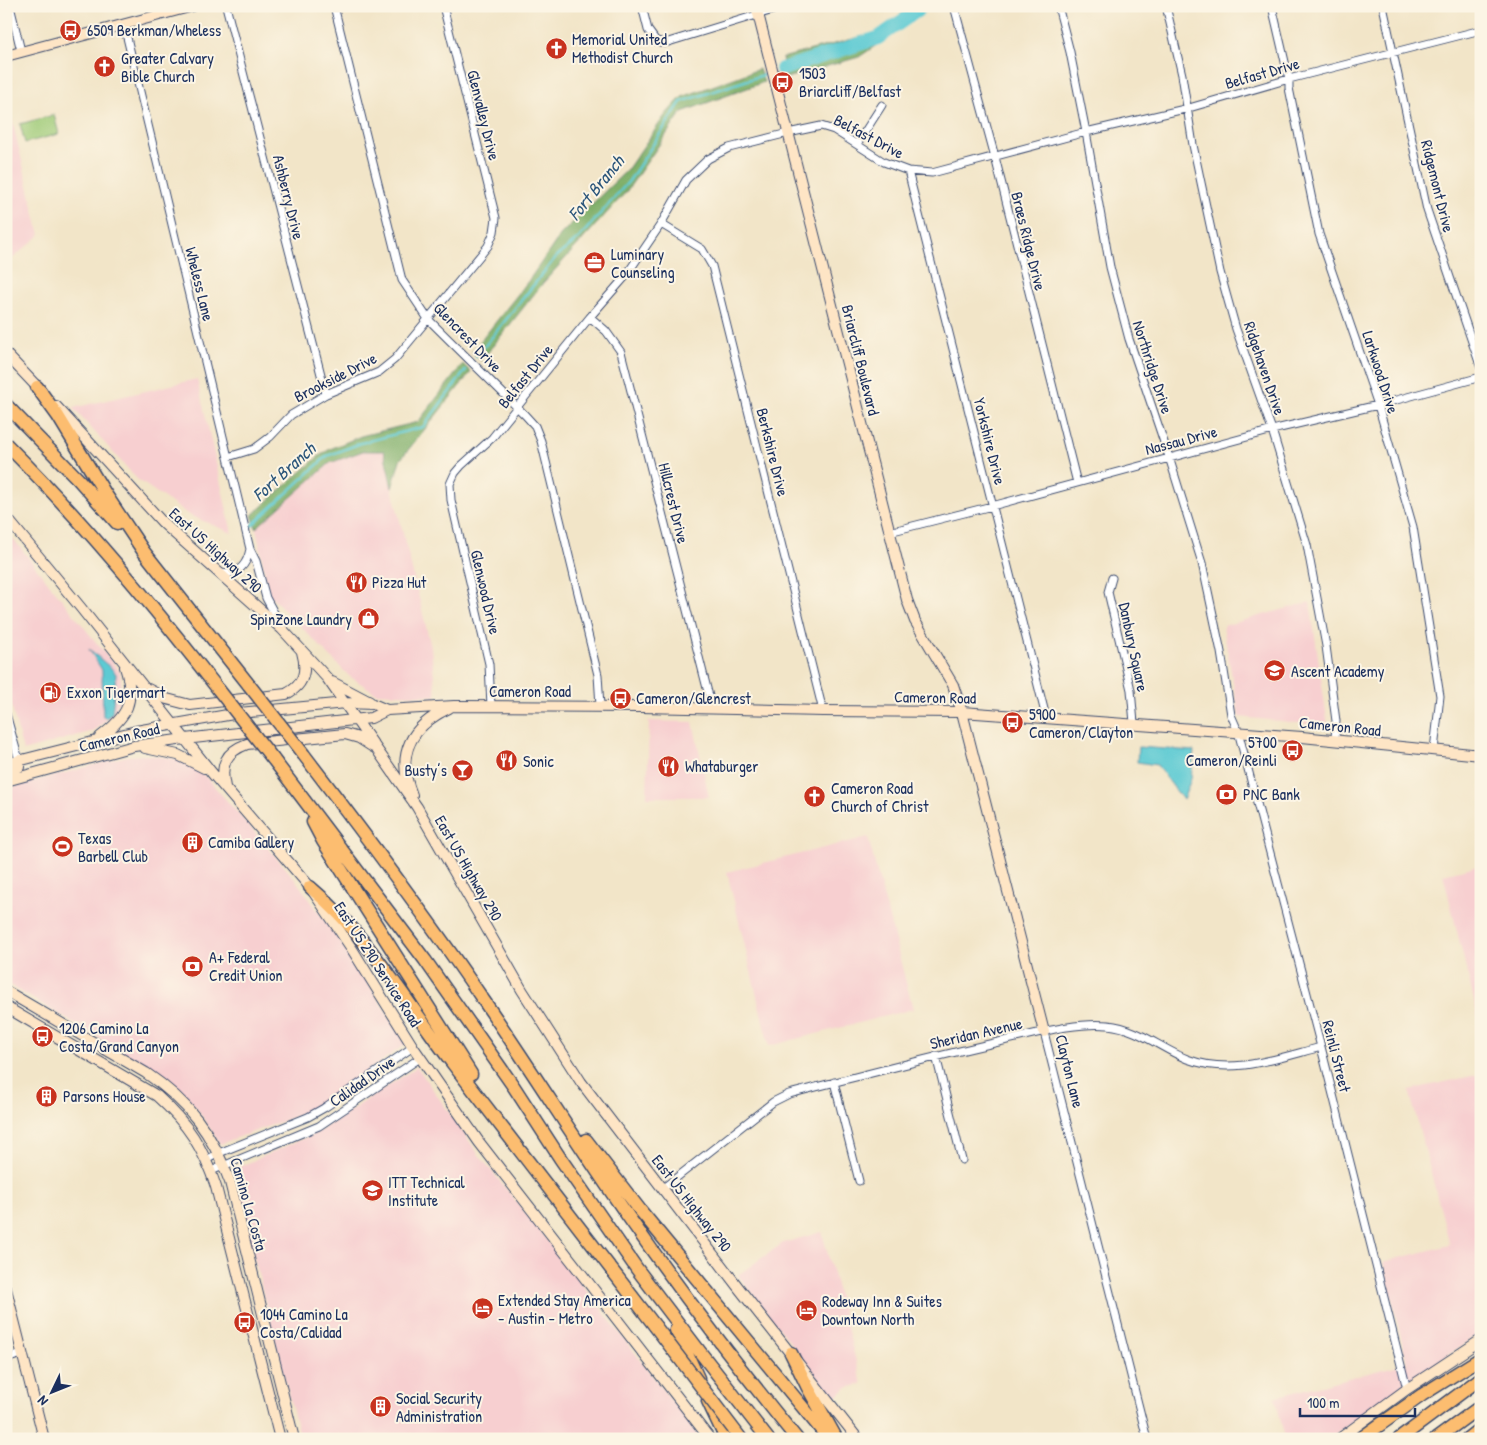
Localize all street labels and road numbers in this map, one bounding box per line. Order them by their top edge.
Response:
street label: Belfast Drive [1222,52,1302,94]
street label: Glenvalley Drive [462,68,506,163]
street label: Belfast Drive [830,108,908,164]
street label: Ridgemont Drive [1416,138,1460,235]
street label: Ashberry Drive [268,152,310,242]
street label: Braes Ridge Drive [1006,189,1052,293]
street label: Wheless Lane [180,245,220,324]
street label: Glencrest Drive [429,297,508,377]
street label: Briarcliff Boulevard [837,302,885,418]
street label: Northridge Drive [1128,318,1179,417]
street label: Ridgehaven Drive [1239,318,1291,418]
street label: Larkwood Drive [1357,328,1405,417]
street label: Belfast Drive [492,339,558,413]
street label: Brookside Drive [290,346,381,407]
street label: Yorkshire Drive [969,395,1012,488]
street label: Berkshire Drive [751,406,795,499]
street label: Nassau Drive [1143,420,1220,460]
street label: Hillcrest Drive [653,460,695,546]
street label: East US Highway 290 [165,502,267,598]
street label: Glenwood Drive [466,548,507,637]
street label: Danbury Square [1114,600,1154,694]
street label: Cameron Road [489,680,571,702]
street label: Cameron Road [894,685,976,709]
street label: Cameron Road [1298,711,1382,741]
street label: Cameron Road [77,717,161,757]
street label: East US Highway 290 [430,811,508,925]
street label: East US 290 Service Road [329,897,427,1031]
street label: Sheridan Avenue [928,1012,1025,1054]
street label: Reinli Street [1317,1018,1357,1095]
street label: Clayton Lane [1050,1032,1090,1111]
street label: Calidad Drive [325,1050,400,1112]
street label: East US Highway 290 [647,1150,737,1256]
street label: Camino La Costa [225,1155,273,1253]

